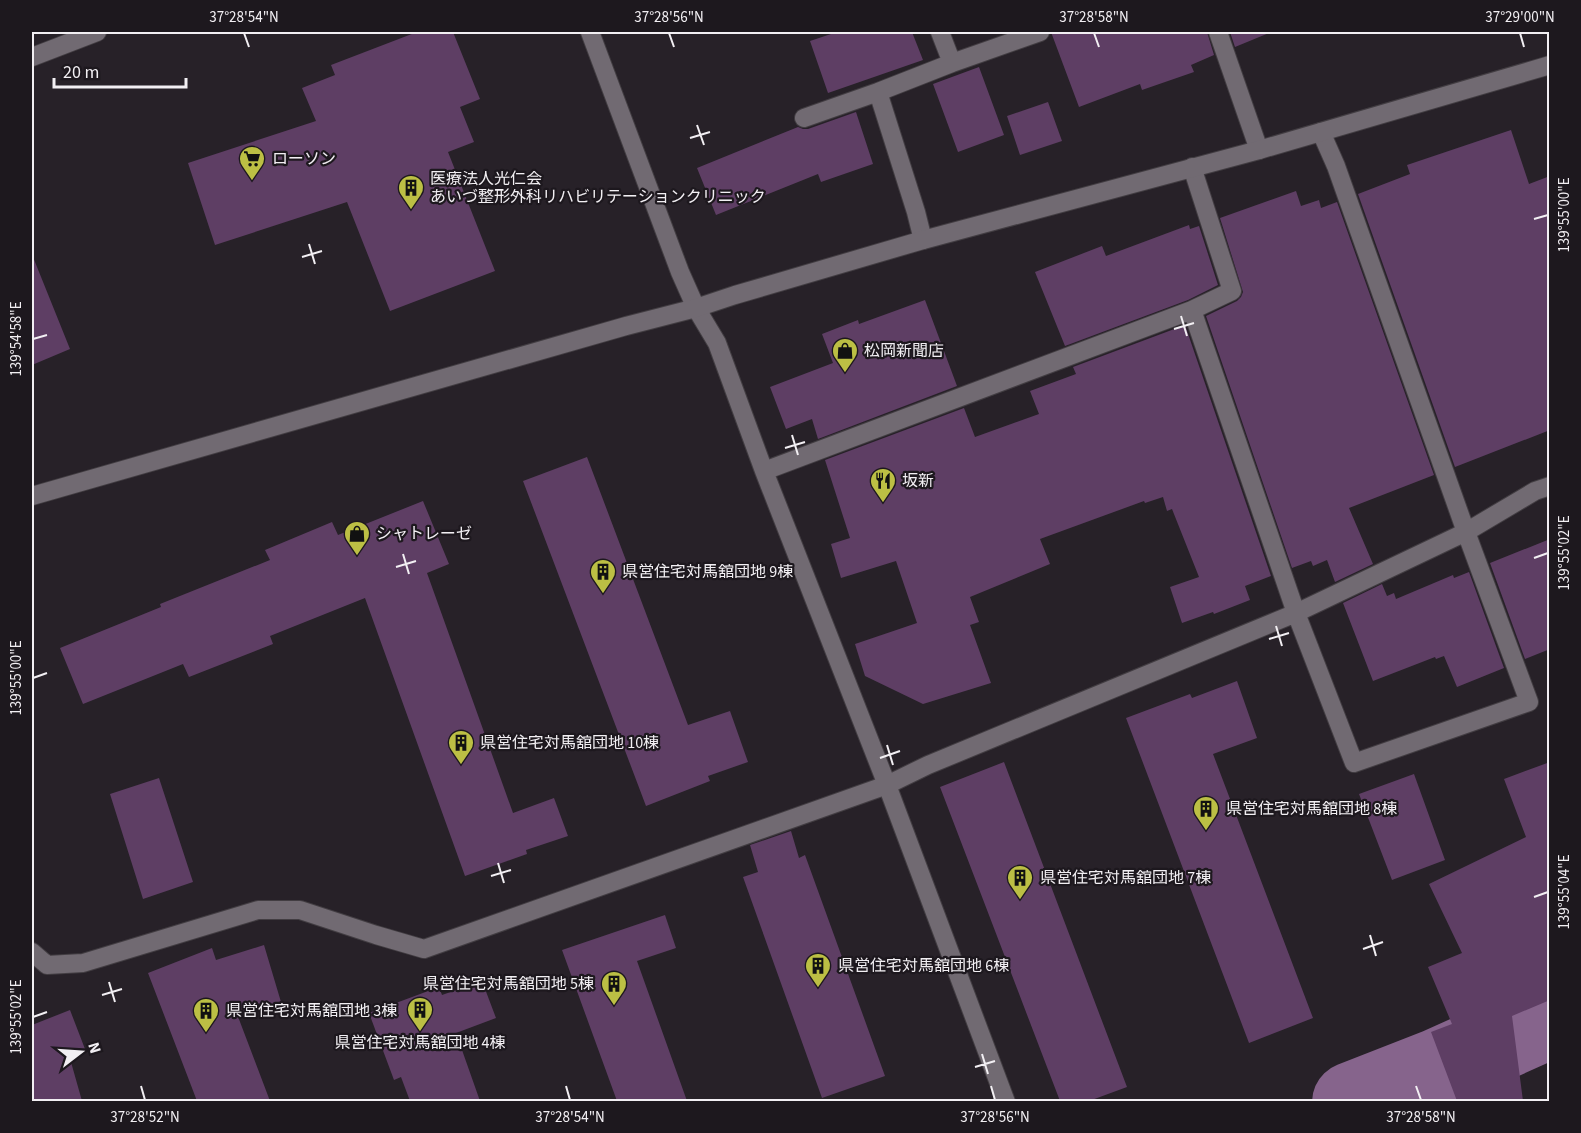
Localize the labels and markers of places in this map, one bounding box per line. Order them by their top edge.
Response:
supermarket icon: ローソン [237,144,267,182]
place label: ローソン [272,148,336,170]
place label: 医療法人光仁会 あいづ整形外科リハビリテーションクリニック [430,168,766,208]
building icon: 医療法人光仁会 あいづ整形外科リハビリテーションクリニック [396,173,426,211]
shop icon: 松岡新聞店 [830,336,860,374]
place label: 松岡新聞店 [864,340,944,362]
restaurant icon: 坂新 [868,466,898,504]
place label: 坂新 [902,470,934,492]
shop icon: シャトレーゼ [342,519,372,557]
place label: シャトレーゼ [376,523,472,545]
building icon: 県営住宅対馬舘団地 9棟 [588,557,618,595]
place label: 県営住宅対馬舘団地 9棟 [622,561,793,583]
building icon: 県営住宅対馬舘団地 10棟 [446,728,476,766]
place label: 県営住宅対馬舘団地 10棟 [480,732,659,754]
building icon: 県営住宅対馬舘団地 8棟 [1191,794,1221,832]
place label: 県営住宅対馬舘団地 8棟 [1226,798,1397,820]
building icon: 県営住宅対馬舘団地 7棟 [1005,863,1035,901]
place label: 県営住宅対馬舘団地 7棟 [1040,867,1211,889]
building icon: 県営住宅対馬舘団地 6棟 [803,951,833,989]
place label: 県営住宅対馬舘団地 6棟 [838,955,1009,977]
building icon: 県営住宅対馬舘団地 5棟 [599,969,629,1007]
place label: 県営住宅対馬舘団地 5棟 [423,973,594,995]
building icon: 県営住宅対馬舘団地 4棟 [405,995,435,1033]
building icon: 県営住宅対馬舘団地 3棟 [191,996,221,1034]
place label: 県営住宅対馬舘団地 3棟 [226,1000,397,1022]
place label: 県営住宅対馬舘団地 4棟 [334,1032,506,1054]

